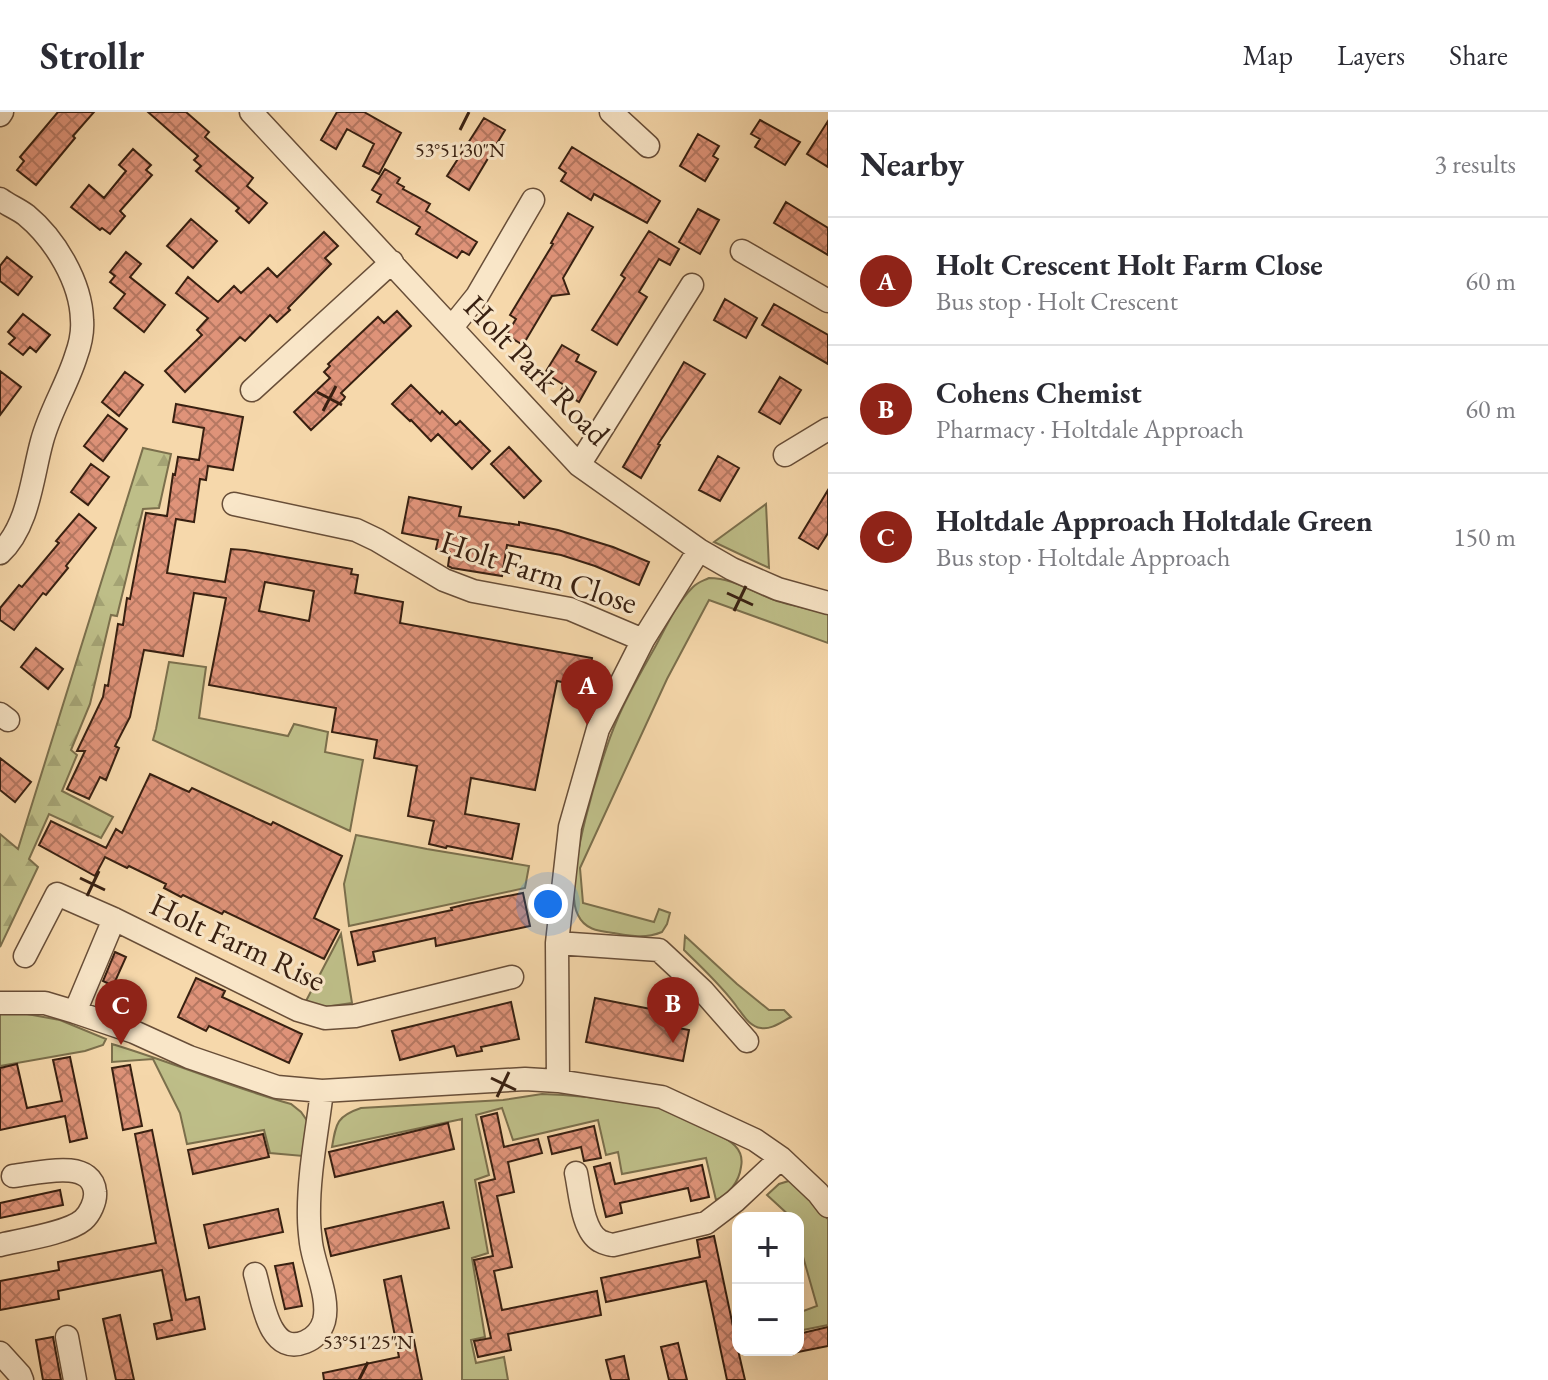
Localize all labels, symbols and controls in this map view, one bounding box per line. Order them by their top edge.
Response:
text: Strollr [40,31,144,80]
text: Map [1243,37,1293,73]
text: Layers [1337,37,1405,73]
text: Share [1449,37,1508,73]
text: 53°51'30"N [415,137,505,163]
text: Nearby [860,142,964,186]
text: 3 results [1435,147,1516,181]
text: Holt Crescent Holt Farm Close [936,245,1323,284]
text: A [877,264,895,298]
text: 60 m [1466,264,1516,298]
text: Bus stop · Holt Crescent [936,284,1178,318]
street label: Holt Park Road [455,286,620,455]
text: Cohens Chemist [936,373,1142,412]
text: B [878,392,894,426]
text: 60 m [1466,392,1516,426]
text: Pharmacy · Holtdale Approach [936,412,1244,446]
text: Holtdale Approach Holtdale Green [936,501,1373,540]
street label: Holt Farm Close [435,520,643,624]
text: C [877,520,895,554]
text: 150 m [1453,520,1516,554]
text: Bus stop · Holtdale Approach [936,540,1231,574]
pin: A [561,659,613,725]
street label: Holt Farm Rise [143,883,333,1001]
your location [528,884,568,924]
pin: B [647,977,699,1043]
pin: C [95,979,147,1045]
map controls [732,1212,804,1356]
button: + [732,1212,804,1284]
button: − [732,1284,804,1356]
text: 53°51'25"N [323,1329,413,1355]

